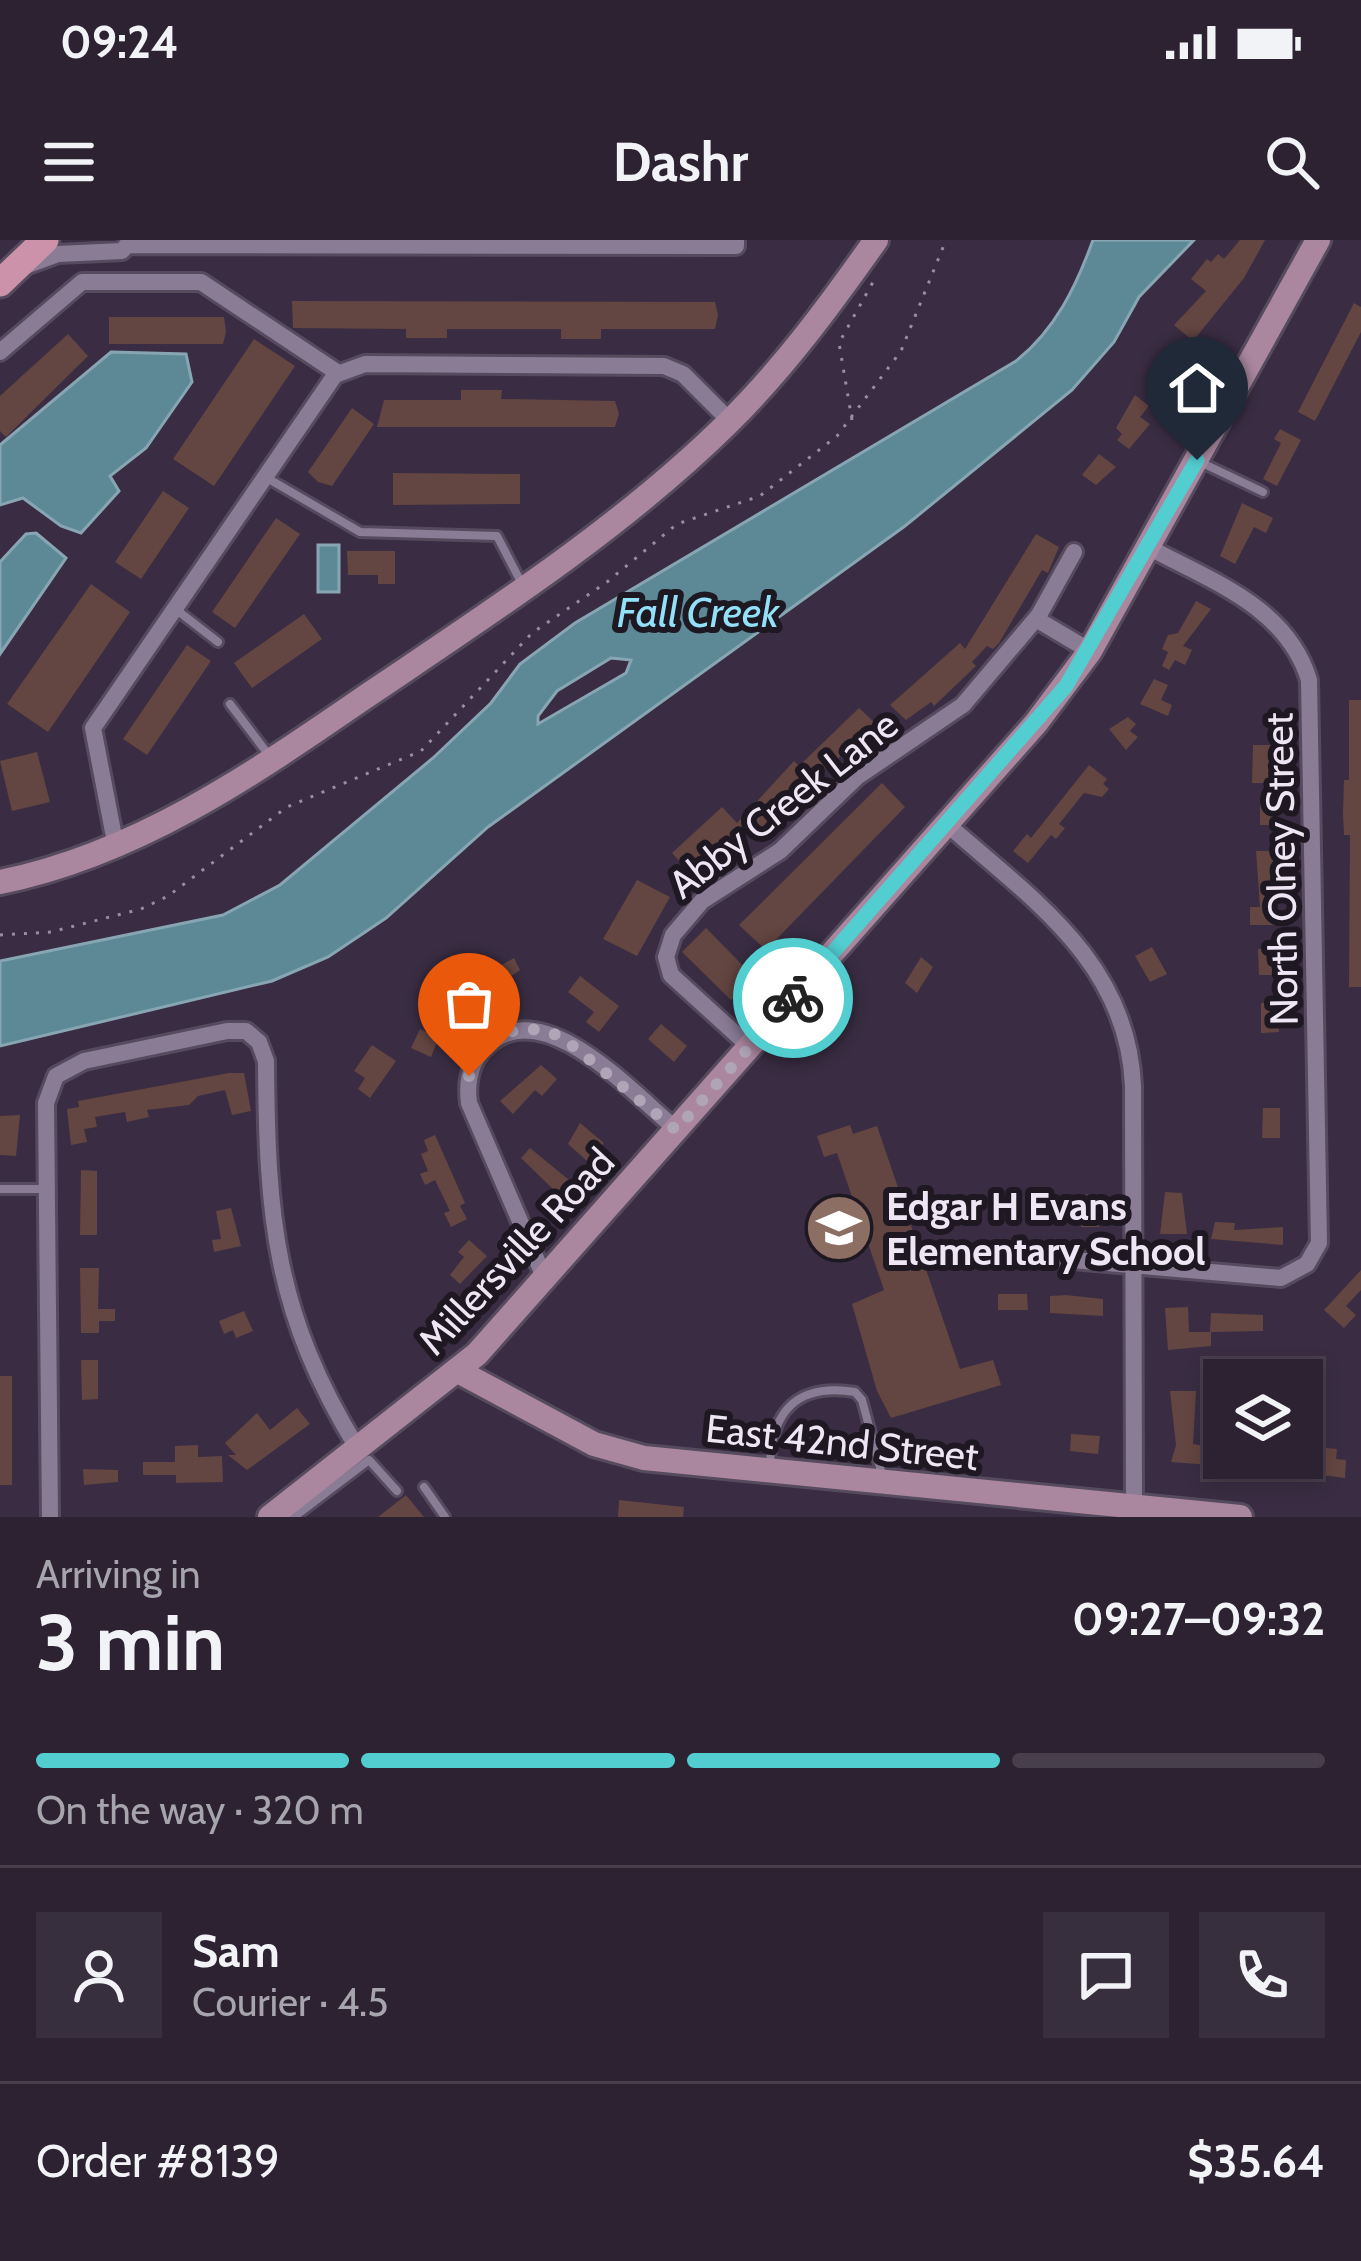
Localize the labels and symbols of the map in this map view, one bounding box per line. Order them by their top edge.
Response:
pin [1146,337,1248,460]
water label: Fall Creek [617,586,780,638]
street label: Abby Creek Lane [659,700,907,908]
street label: North Olney Street [1254,712,1308,1026]
courier [733,938,853,1058]
pin [418,953,520,1076]
street label: Millersville Road [408,1138,624,1364]
place label: Edgar H Evans Elementary School [886,1182,1206,1275]
school or university icon: Edgar H Evans Elementary School [804,1193,874,1263]
street label: East 42nd Street [703,1404,981,1480]

